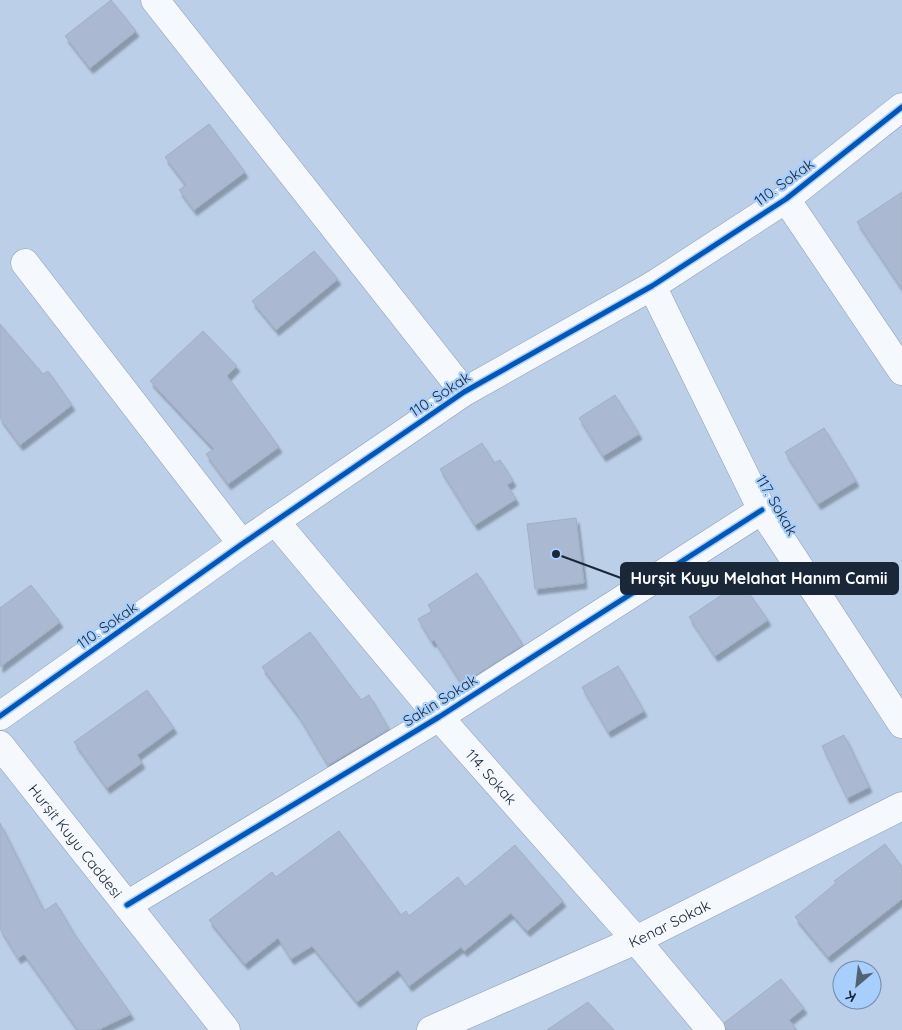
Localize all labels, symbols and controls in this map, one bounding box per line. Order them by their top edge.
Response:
street label: 110. Sokak [750,154,818,210]
street label: 110. Sokak [406,367,474,421]
street label: 117. Sokak [752,471,802,539]
callout: Hurşit Kuyu Melahat Hanım Camii [621,563,898,594]
text: Hurşit Kuyu Melahat Hanım Camii [630,568,888,588]
street label: 110. Sokak [73,597,141,653]
street label: Sakin Sokak [399,670,481,730]
street label: 114. Sokak [462,745,521,808]
street label: Hurşit Kuyu Caddesi [25,780,127,901]
street label: Kenar Sokak [626,895,713,952]
north arrow [832,960,882,1010]
text: K [843,986,859,1007]

